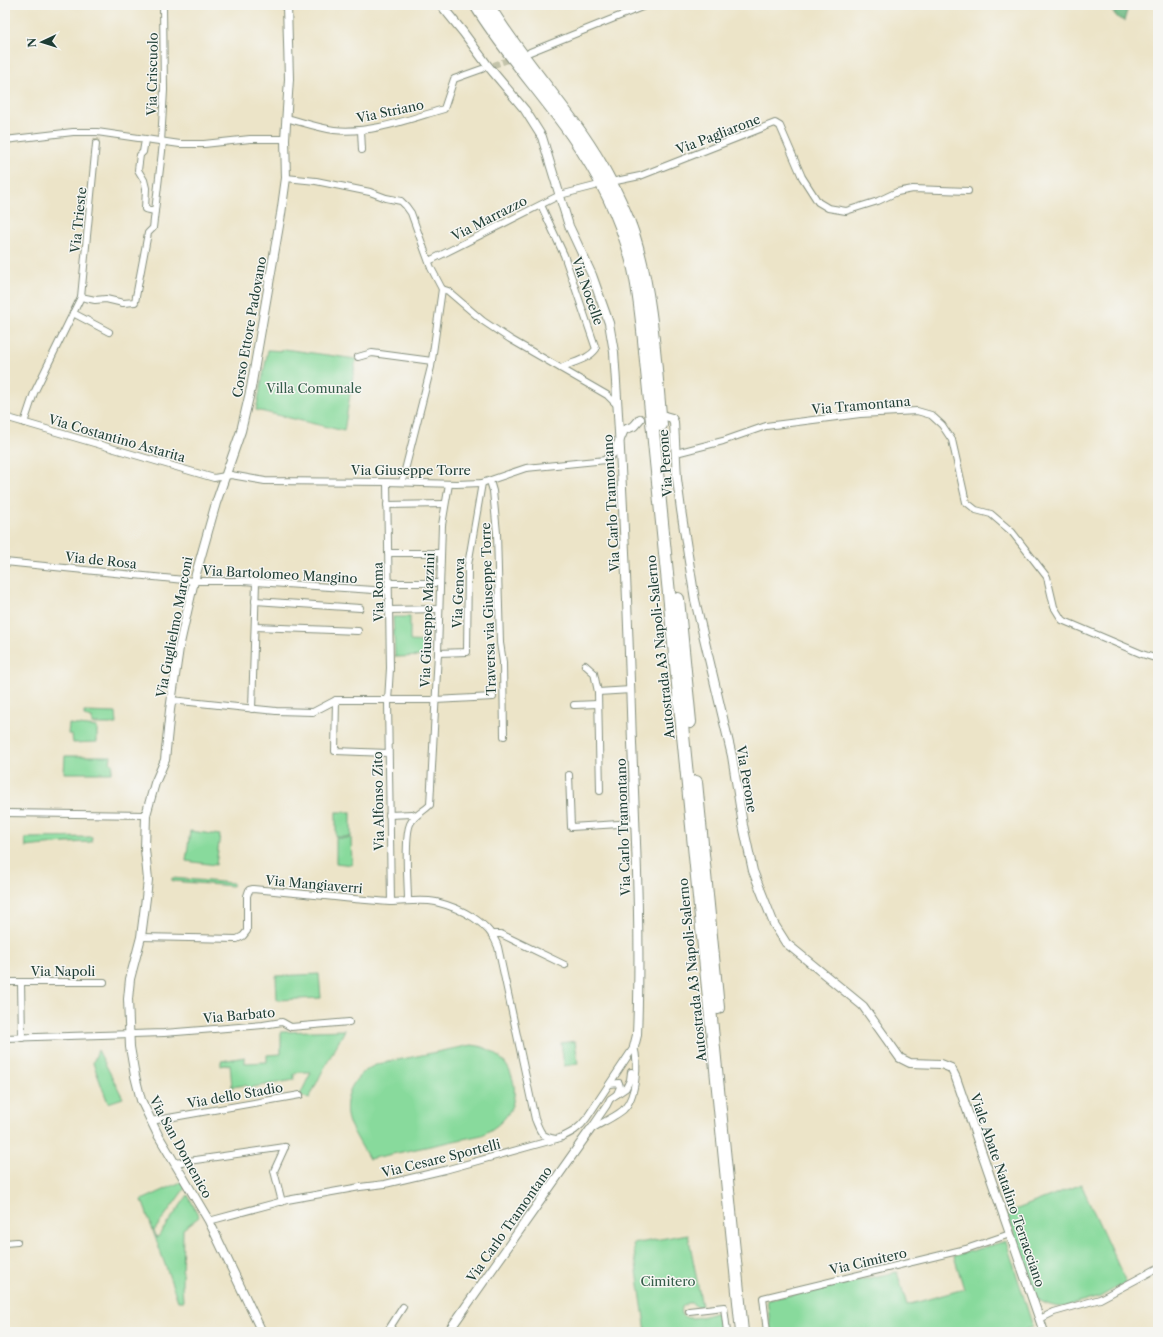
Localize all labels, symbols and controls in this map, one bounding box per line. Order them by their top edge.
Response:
north arrow [22,22,62,62]
street label: Via Criscuolo [143,32,161,117]
text: N [25,37,39,48]
street label: Via Striano [354,96,425,126]
street label: Via Pagliarone [673,111,762,158]
street label: Via Trieste [66,186,89,255]
street label: Via Marrazzo [448,192,529,244]
street label: Via Nocelle [569,254,607,327]
street label: Corso Ettore Padovano [229,255,269,399]
park label: Villa Comunale [265,380,362,396]
street label: Via Tramontana [810,393,911,417]
street label: Via Costantino Astarita [46,410,187,465]
street label: Via Perone [655,429,675,498]
street label: Via Carlo Tramontano [599,434,623,573]
street label: Via Giuseppe Torre [350,462,471,478]
street label: Traversa via Giuseppe Torre [477,522,499,696]
street label: Via de Rosa [63,548,138,572]
street label: Via Giuseppe Mazzini [417,552,437,689]
street label: Autostrada A3 Napoli-Salerno [642,554,678,741]
street label: Via Guglielmo Marconi [152,555,196,700]
street label: Via Genova [449,557,467,630]
street label: Via Bartolomeo Mangino [201,562,358,586]
street label: Via Roma [369,562,387,623]
street label: Via Perone [733,743,761,814]
street label: Via Alfonso Zito [369,751,387,852]
street label: Via Carlo Tramontano [613,758,633,897]
street label: Via Mangiaverri [264,872,363,896]
street label: Autostrada A3 Napoli-Salerno [674,877,710,1064]
street label: Via Napoli [30,963,95,979]
street label: Via Barbato [201,1004,276,1026]
street label: Via dello Stadio [185,1079,284,1111]
street label: Viale Abate Natalino Terracciano [967,1090,1049,1289]
street label: Via San Domenico [146,1092,216,1201]
street label: Via Cesare Sportelli [379,1135,502,1181]
street label: Via Carlo Tramontano [462,1163,555,1286]
street label: Via Cimitero [827,1244,908,1278]
park label: Cimitero [640,1273,696,1289]

